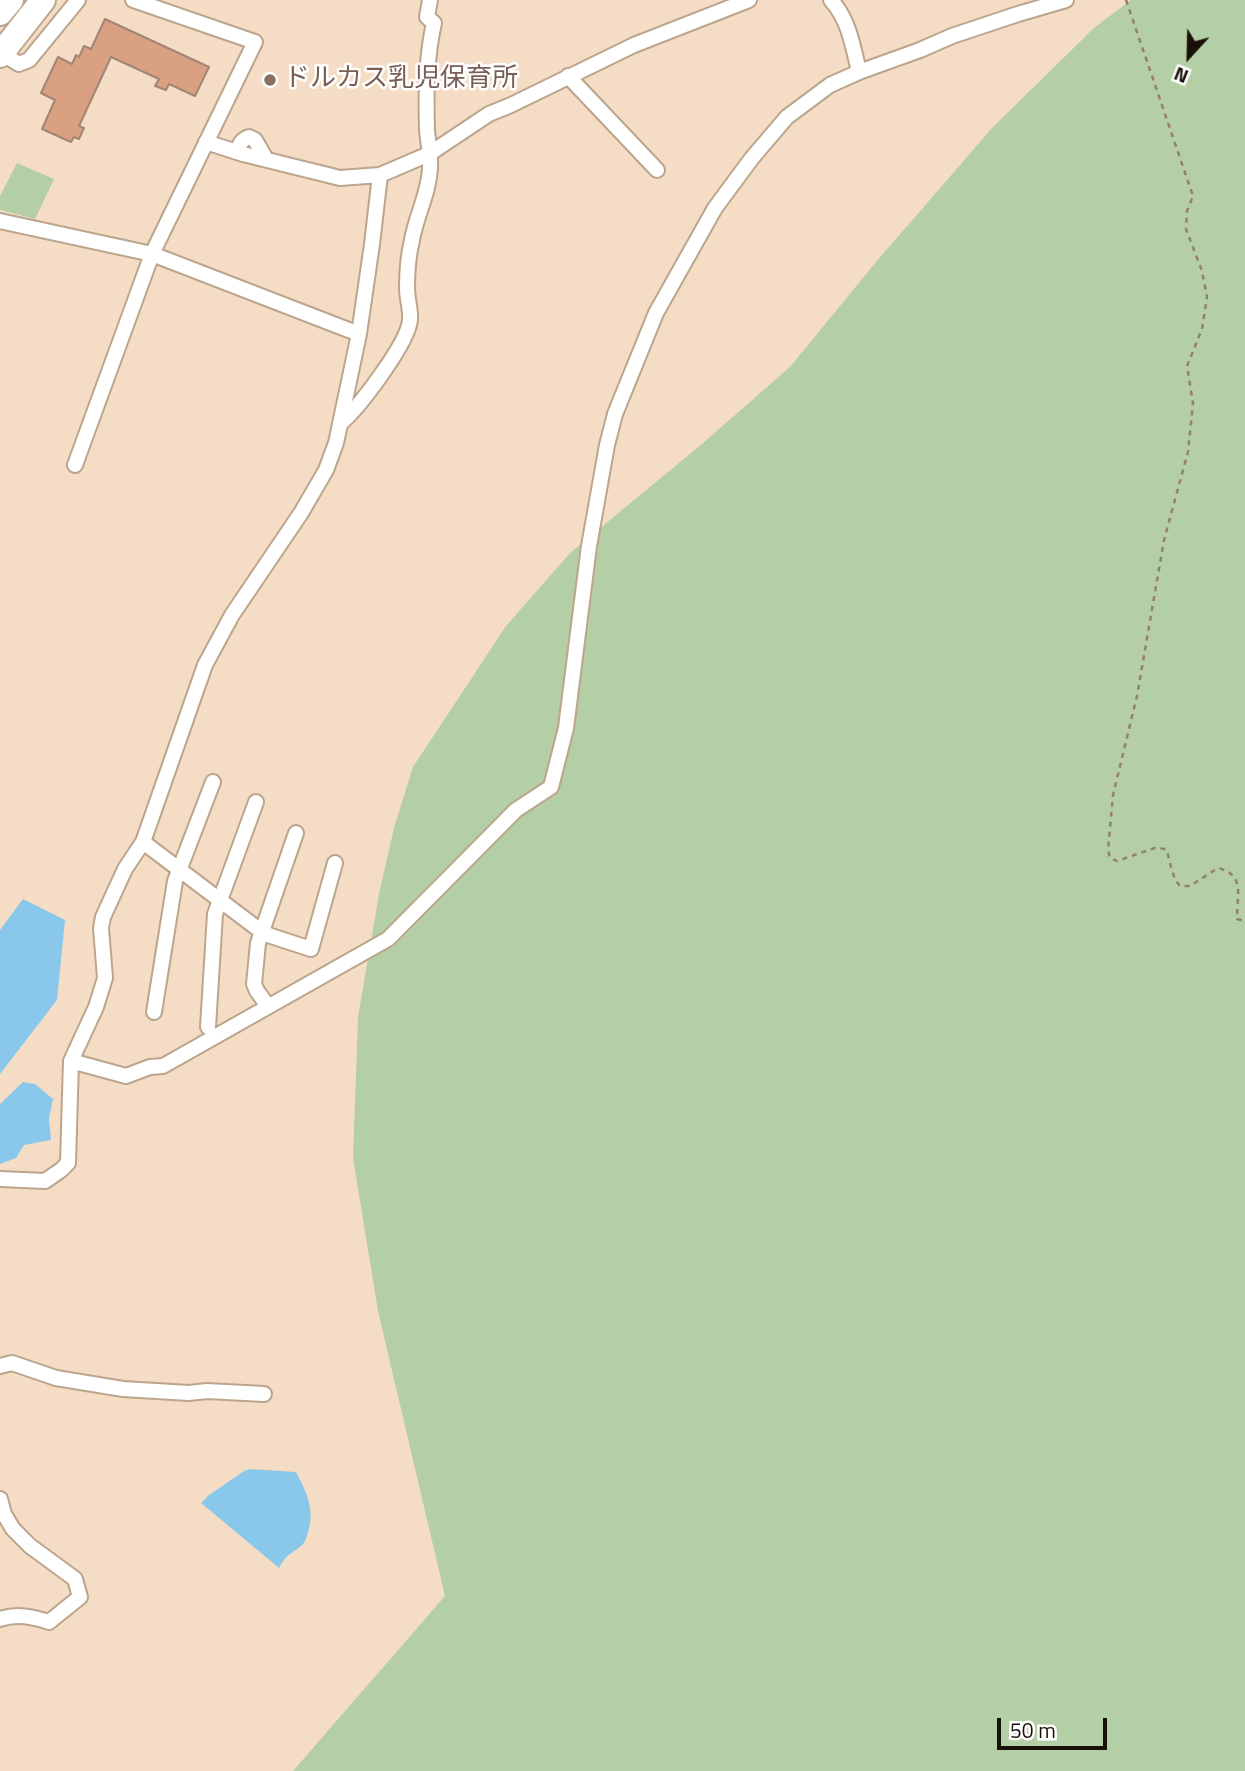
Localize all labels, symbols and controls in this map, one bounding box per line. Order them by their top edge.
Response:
north arrow [1154,21,1224,91]
text: N [1169,60,1192,92]
place label: ドルカス乳児保育所 [284,64,518,96]
marker: ドルカス乳児保育所 [262,72,278,88]
scale bar [1000,1704,1110,1748]
text: 50 m [1010,1714,1056,1746]

